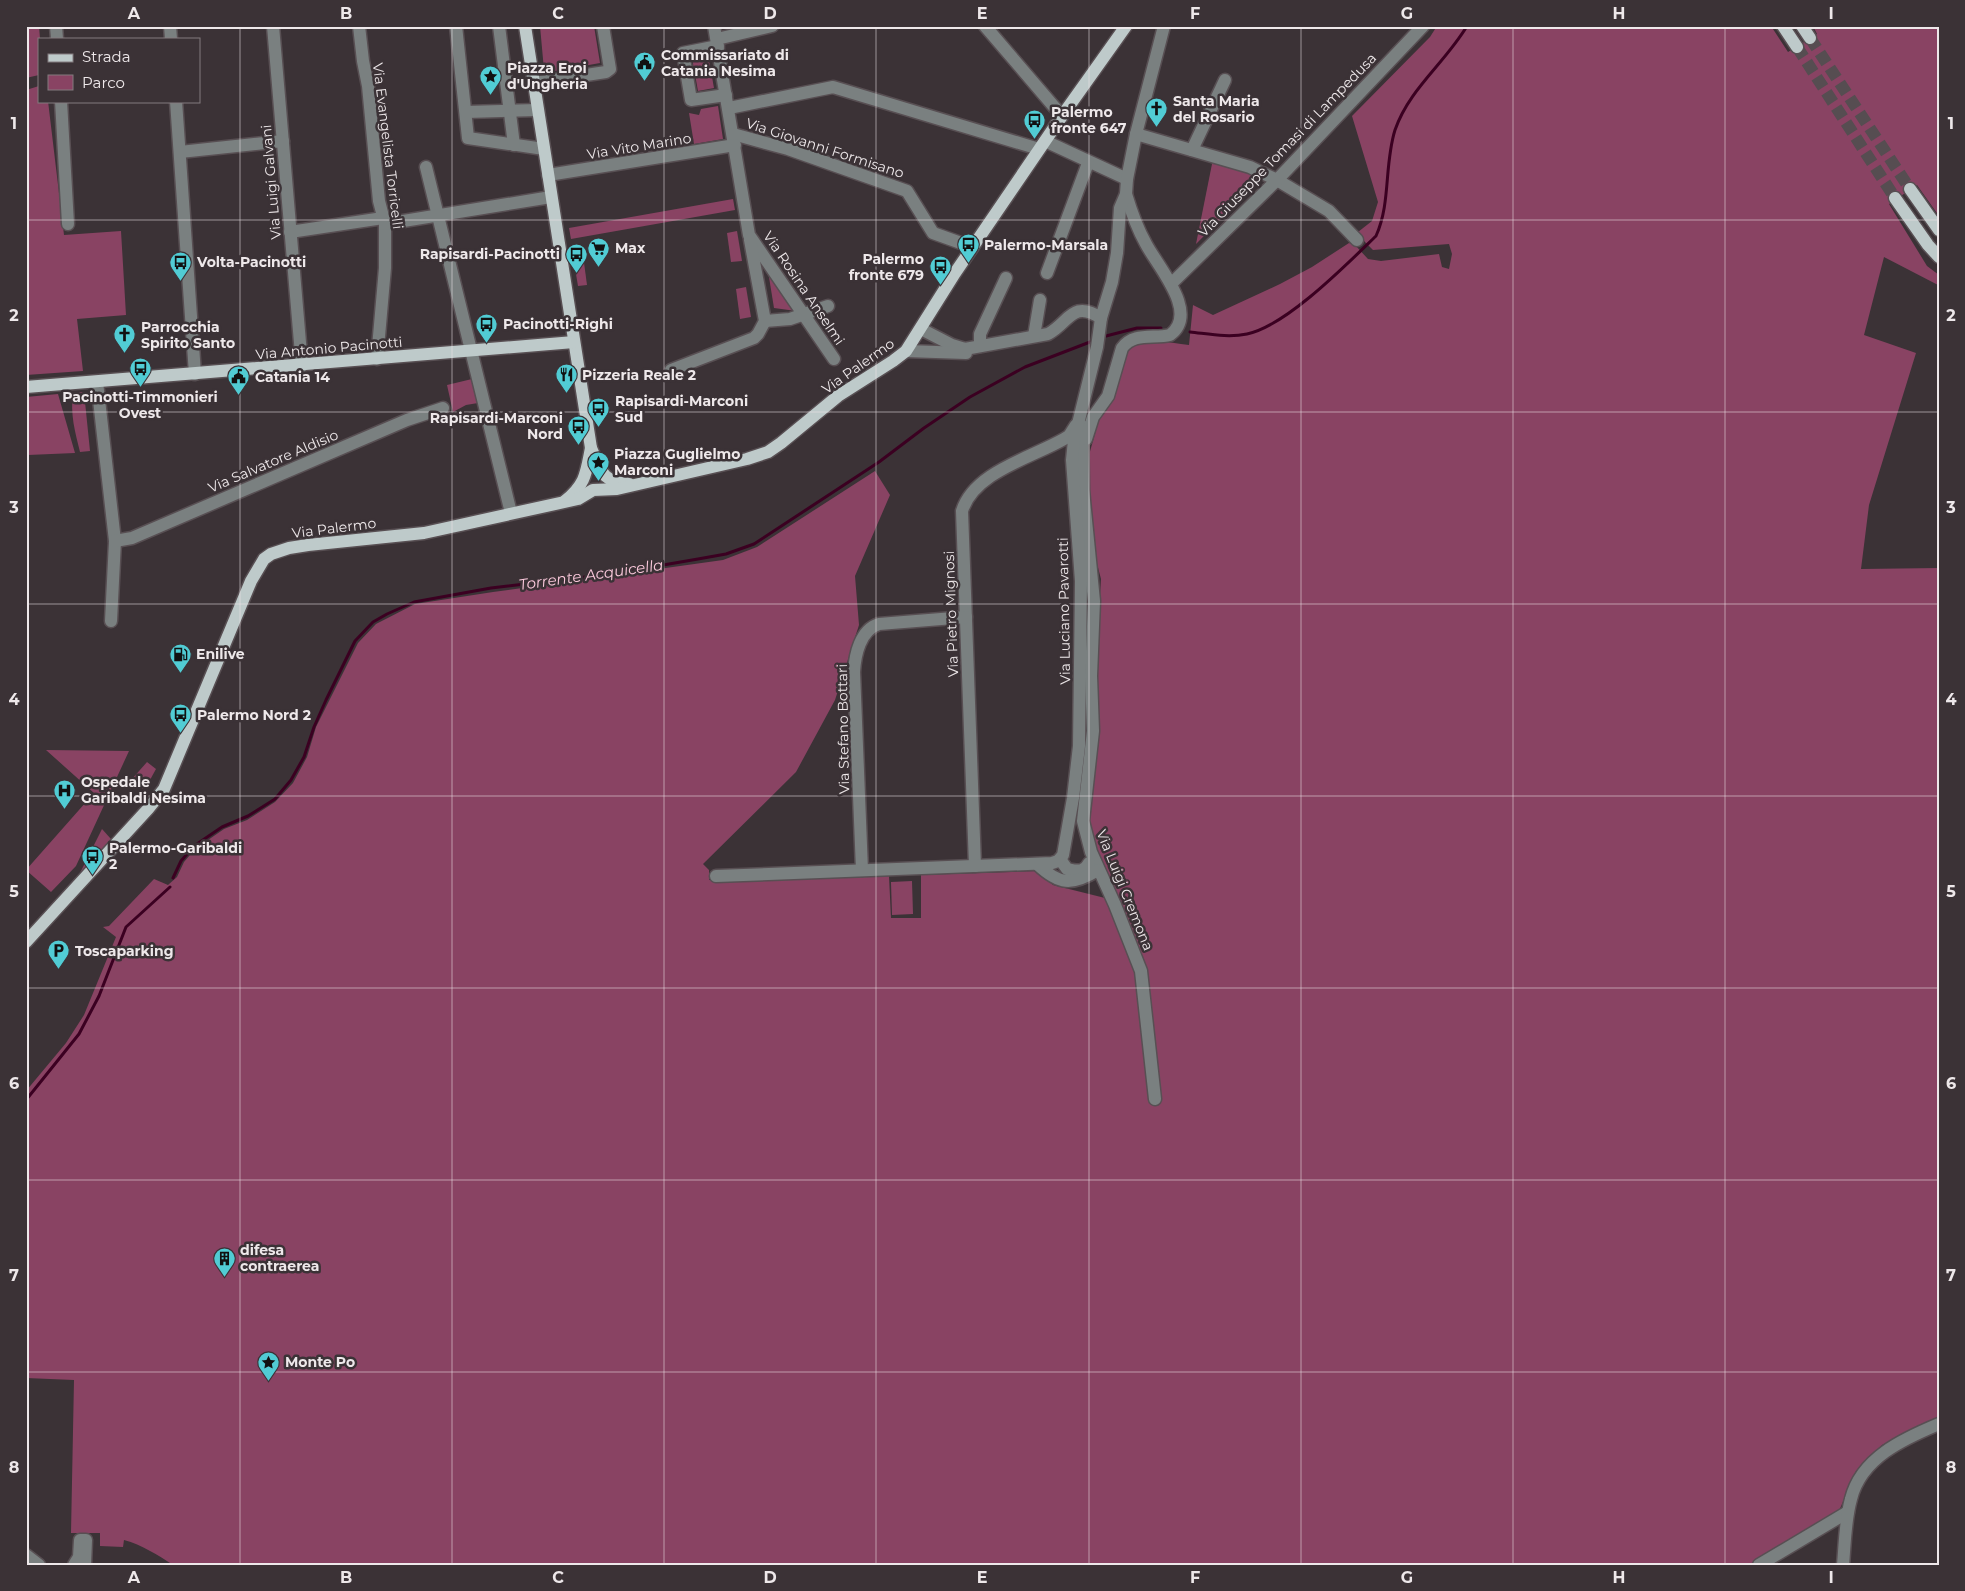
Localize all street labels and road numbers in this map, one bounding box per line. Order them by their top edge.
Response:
street label: Via Giuseppe Tomasi di Lampedusa [1194,49,1380,241]
street label: Via Evangelista Torricelli [369,62,407,230]
street label: Via Giovanni Formisano [744,114,907,182]
street label: Via Luigi Galvani [257,124,285,240]
street label: Via Vito Marino [586,129,693,163]
street label: Via Rosina Anselmi [759,228,849,348]
street label: Via Antonio Pacinotti [255,333,403,363]
street label: Via Palermo [818,334,898,398]
street label: Via Salvatore Aldisio [205,425,341,497]
street label: Via Palermo [291,514,377,542]
street label: Via Luciano Pavarotti [1054,537,1074,685]
street label: Via Pietro Mignosi [940,550,962,678]
street label: Via Stefano Bottari [833,664,853,794]
street label: Via Luigi Cremona [1093,827,1157,953]

